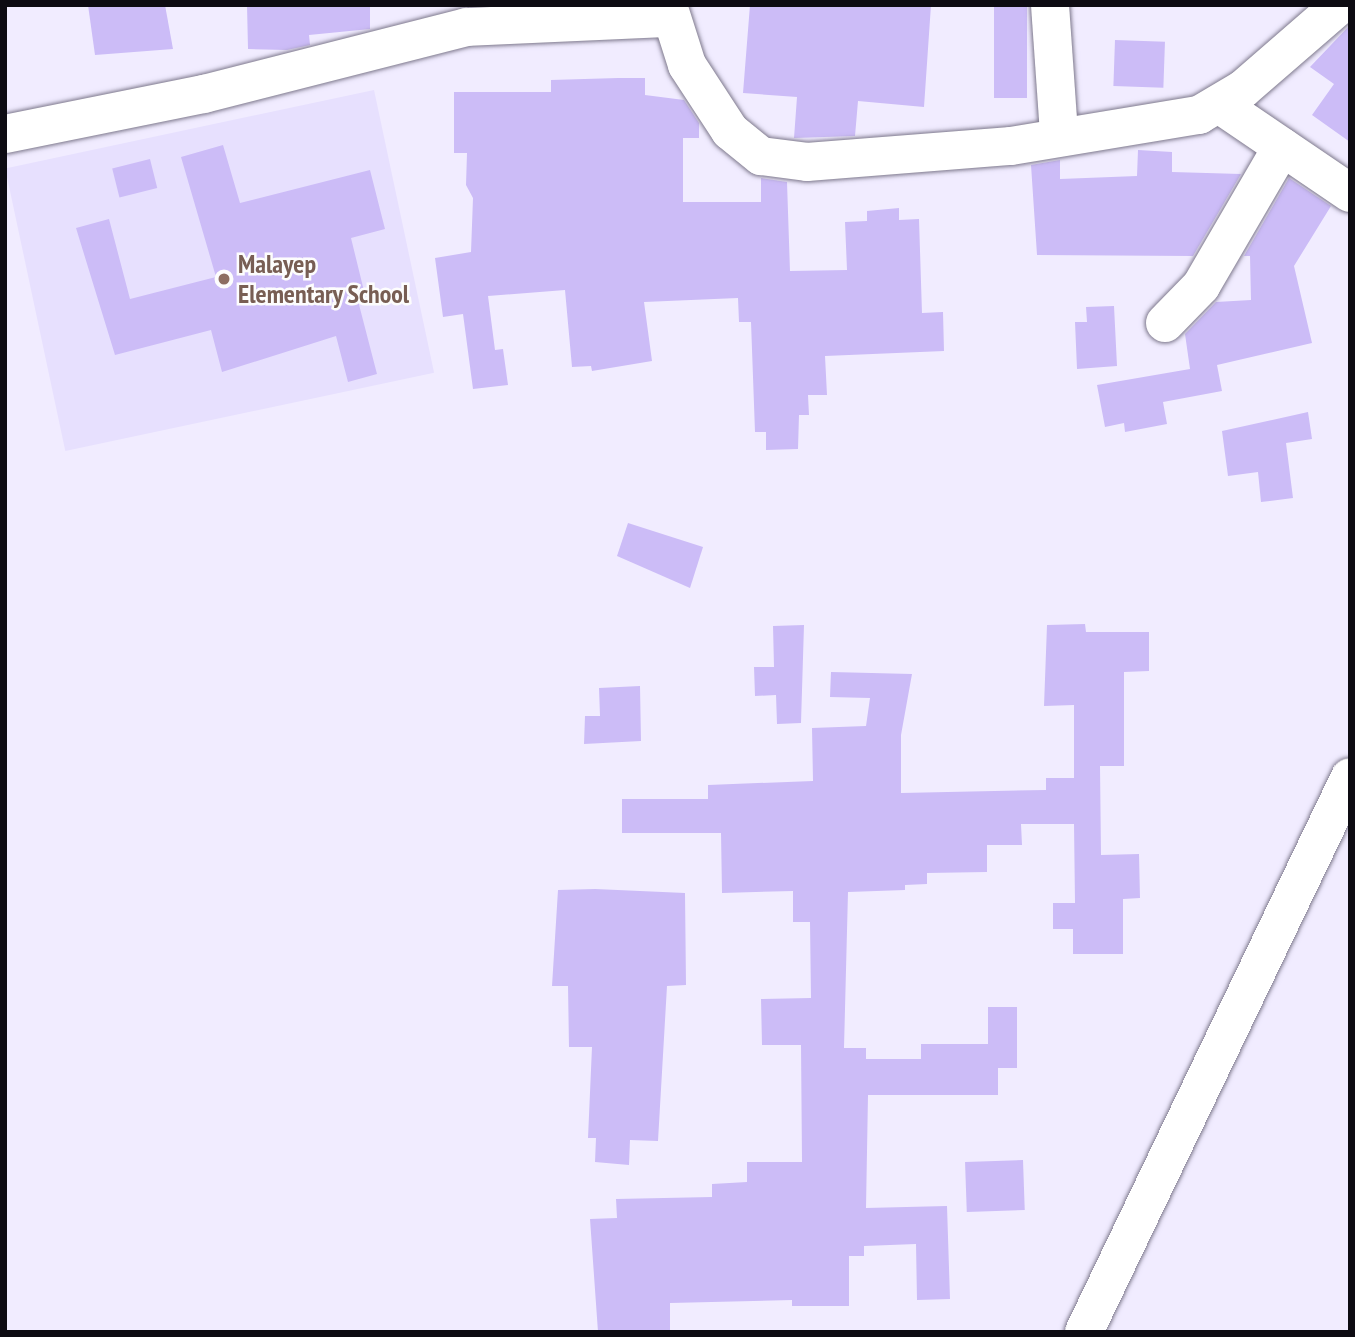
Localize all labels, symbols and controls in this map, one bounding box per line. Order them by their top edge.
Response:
place label: Malayep Elementary School [238,248,410,310]
marker: Malayep Elementary School [216,271,232,287]

